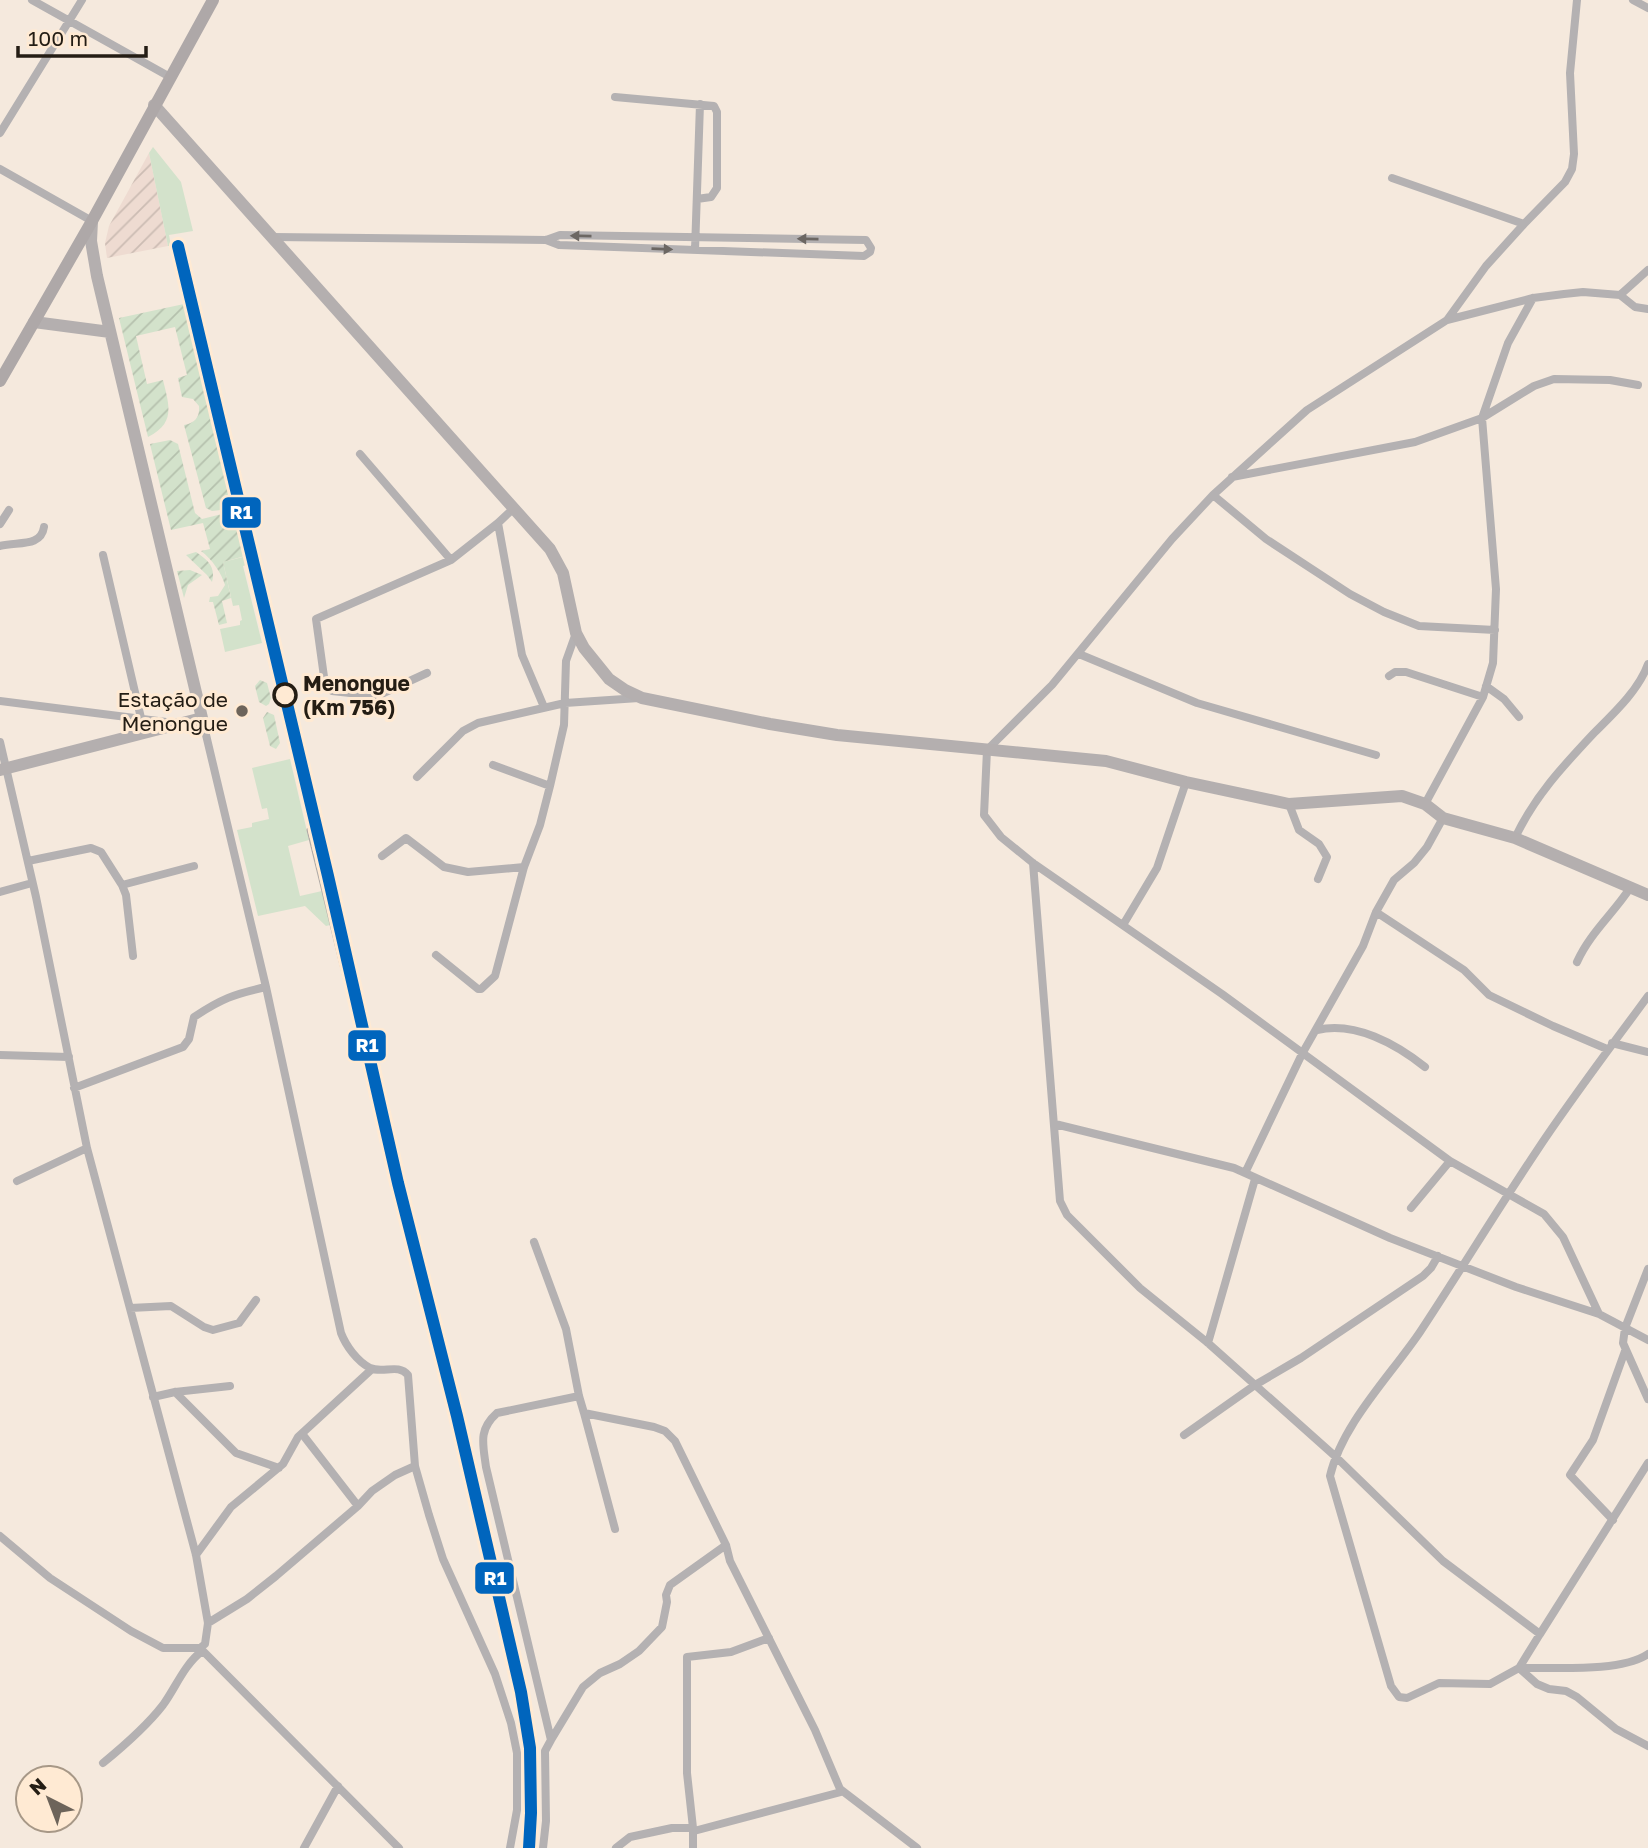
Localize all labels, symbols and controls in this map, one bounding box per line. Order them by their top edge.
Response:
scale bar [18,14,145,58]
text: 100 m [28,25,88,51]
one-way arrow [569,230,591,241]
one-way arrow [797,233,819,245]
one-way arrow [652,243,674,254]
line badge: R1 [221,496,262,529]
text: R1 [230,500,253,523]
place label: Menongue (Km 756) [303,670,410,720]
marker: Menongue (Km 756) [273,683,297,707]
place label: Estação de Menongue [118,686,228,736]
marker: Estação de Menongue [234,703,250,719]
line badge: R1 [347,1029,387,1062]
text: R1 [356,1033,379,1056]
line badge: R1 [474,1561,515,1595]
text: R1 [484,1566,507,1589]
north arrow [14,1764,84,1834]
text: N [24,1773,50,1799]

